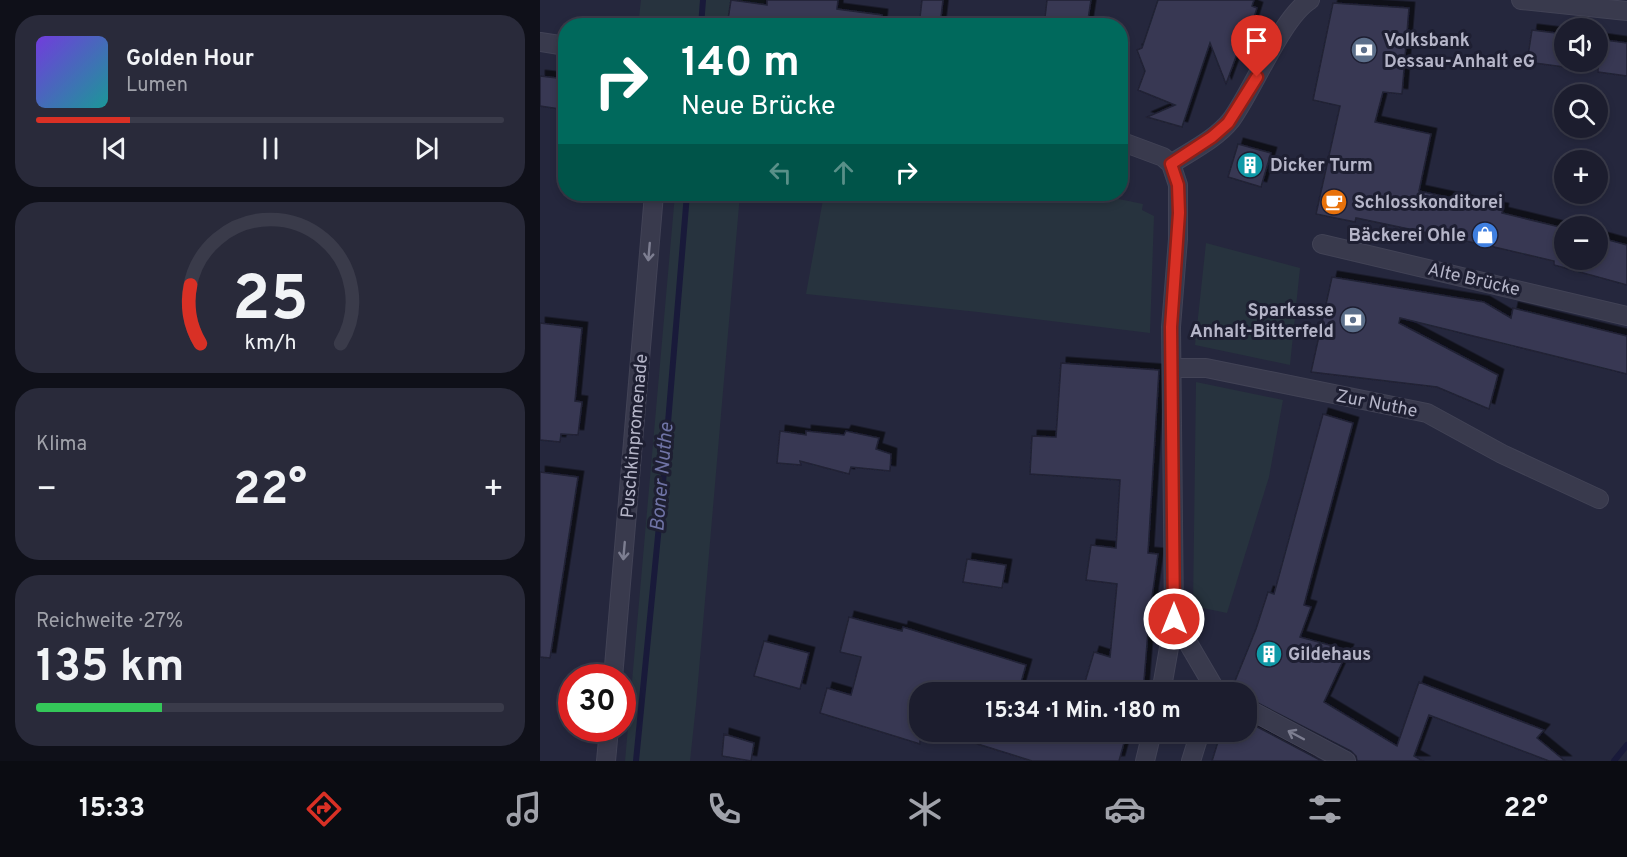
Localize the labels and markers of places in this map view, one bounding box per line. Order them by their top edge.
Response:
pin [1231,15,1282,77]
place label: Volksbank Dessau-Anhalt eG [1384,30,1535,74]
bank icon: Volksbank Dessau-Anhalt eG [1349,35,1379,65]
building icon: Dicker Turm [1235,150,1265,180]
place label: Dicker Turm [1270,155,1373,178]
cafe icon: Schlosskonditorei [1319,187,1349,217]
place label: Schlosskonditorei [1354,192,1503,215]
shop icon: Bäckerei Ohle [1470,220,1500,250]
place label: Bäckerei Ohle [1349,225,1466,248]
place label: Sparkasse Anhalt-Bitterfeld [1190,300,1334,344]
bank icon: Sparkasse Anhalt-Bitterfeld [1338,305,1368,335]
building icon: Gildehaus [1254,639,1284,669]
place label: Gildehaus [1288,644,1371,667]

